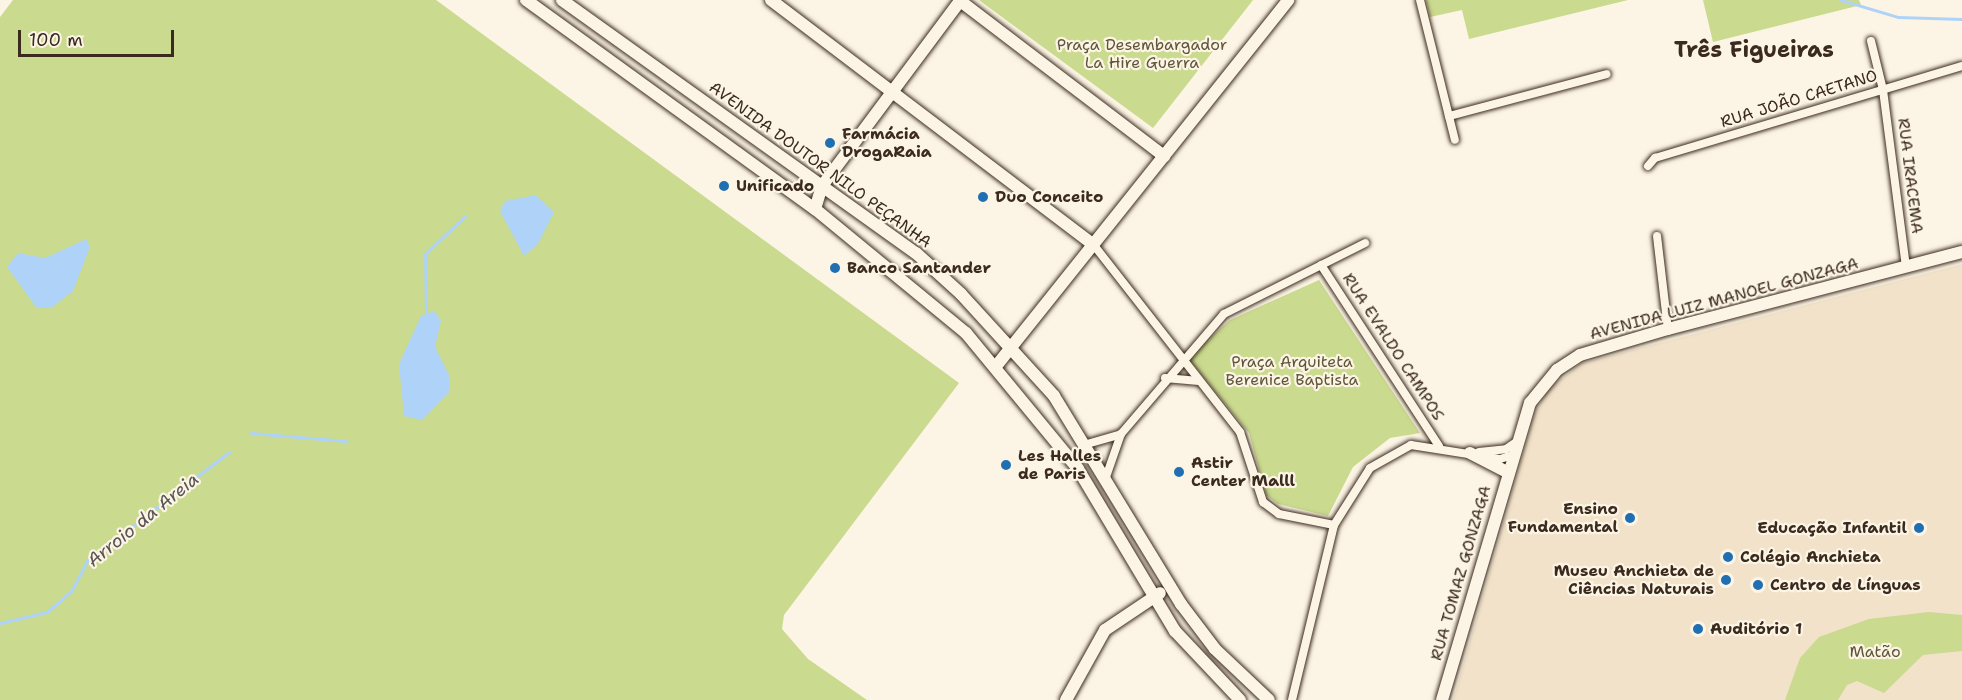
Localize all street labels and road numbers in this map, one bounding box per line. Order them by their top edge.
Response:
street label: RUA JOÃO CAETANO [1718,66,1880,132]
street label: AVENIDA DOUTOR NILO PEÇANHA [705,78,935,252]
street label: RUA IRACEMA [1893,117,1927,235]
street label: AVENIDA LUIZ MANOEL GONZAGA [1588,254,1860,344]
street label: RUA EVALDO CAMPOS [1338,270,1448,424]
street label: RUA TOMAZ GONZAGA [1427,483,1495,663]

